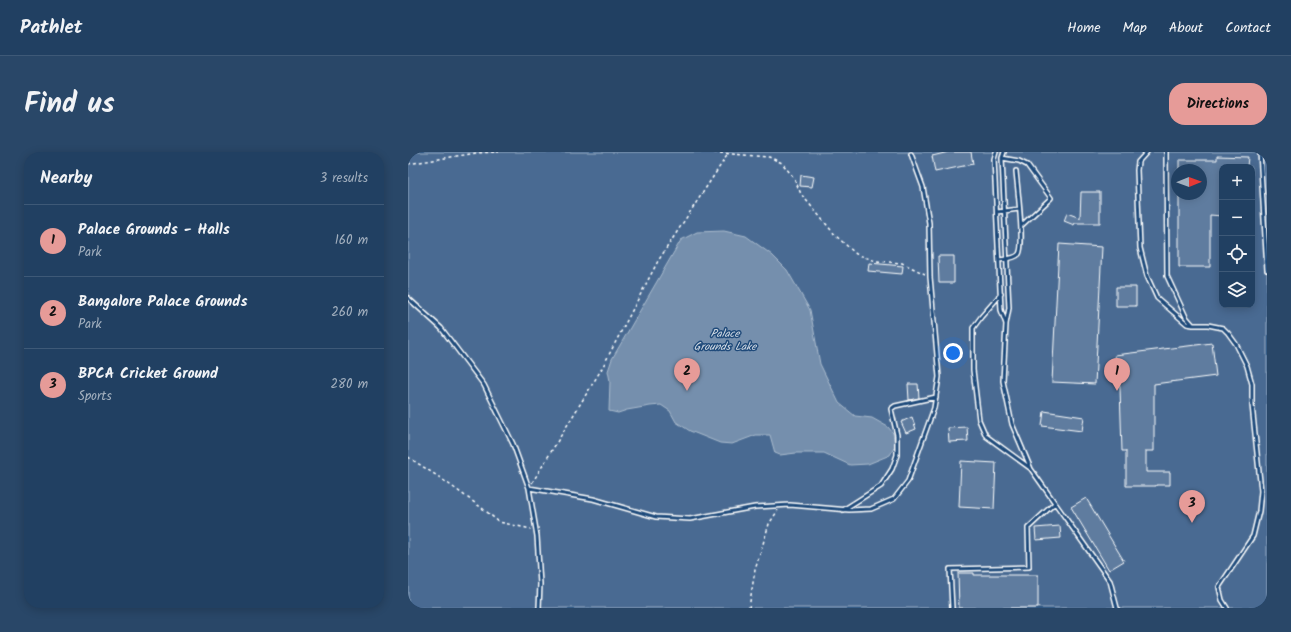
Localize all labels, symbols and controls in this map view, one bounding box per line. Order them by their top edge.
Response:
text: Pathlet [20,13,82,43]
text: Home [1067,17,1101,39]
text: Map [1123,17,1147,39]
text: About [1169,17,1203,39]
text: Contact [1225,17,1271,39]
text: Find us [24,82,115,127]
button: Directions [1169,83,1267,125]
north arrow [1171,164,1207,200]
map controls [1219,164,1255,308]
button: + [1219,164,1255,200]
text: Nearby [40,165,92,192]
text: 3 results [320,168,368,189]
button: − [1219,200,1255,236]
text: Palace Grounds - Halls [78,218,230,242]
text: 1 [51,230,55,251]
text: 160 m [335,230,368,251]
button: locate [1219,236,1255,272]
text: Park [78,242,102,263]
button: layers [1219,272,1255,308]
text: Bangalore Palace Grounds [78,290,247,314]
text: 2 [49,302,57,323]
text: 260 m [331,302,368,323]
text: Park [78,314,102,335]
water label: Palace Grounds Lake [694,325,757,356]
your location [943,343,963,363]
pin: 2 [674,358,700,391]
pin: 1 [1104,358,1130,391]
text: BPCA Cricket Ground [78,362,218,386]
text: 3 [49,374,57,395]
text: 280 m [331,374,368,395]
text: Sports [78,386,112,407]
pin: 3 [1179,490,1205,523]

